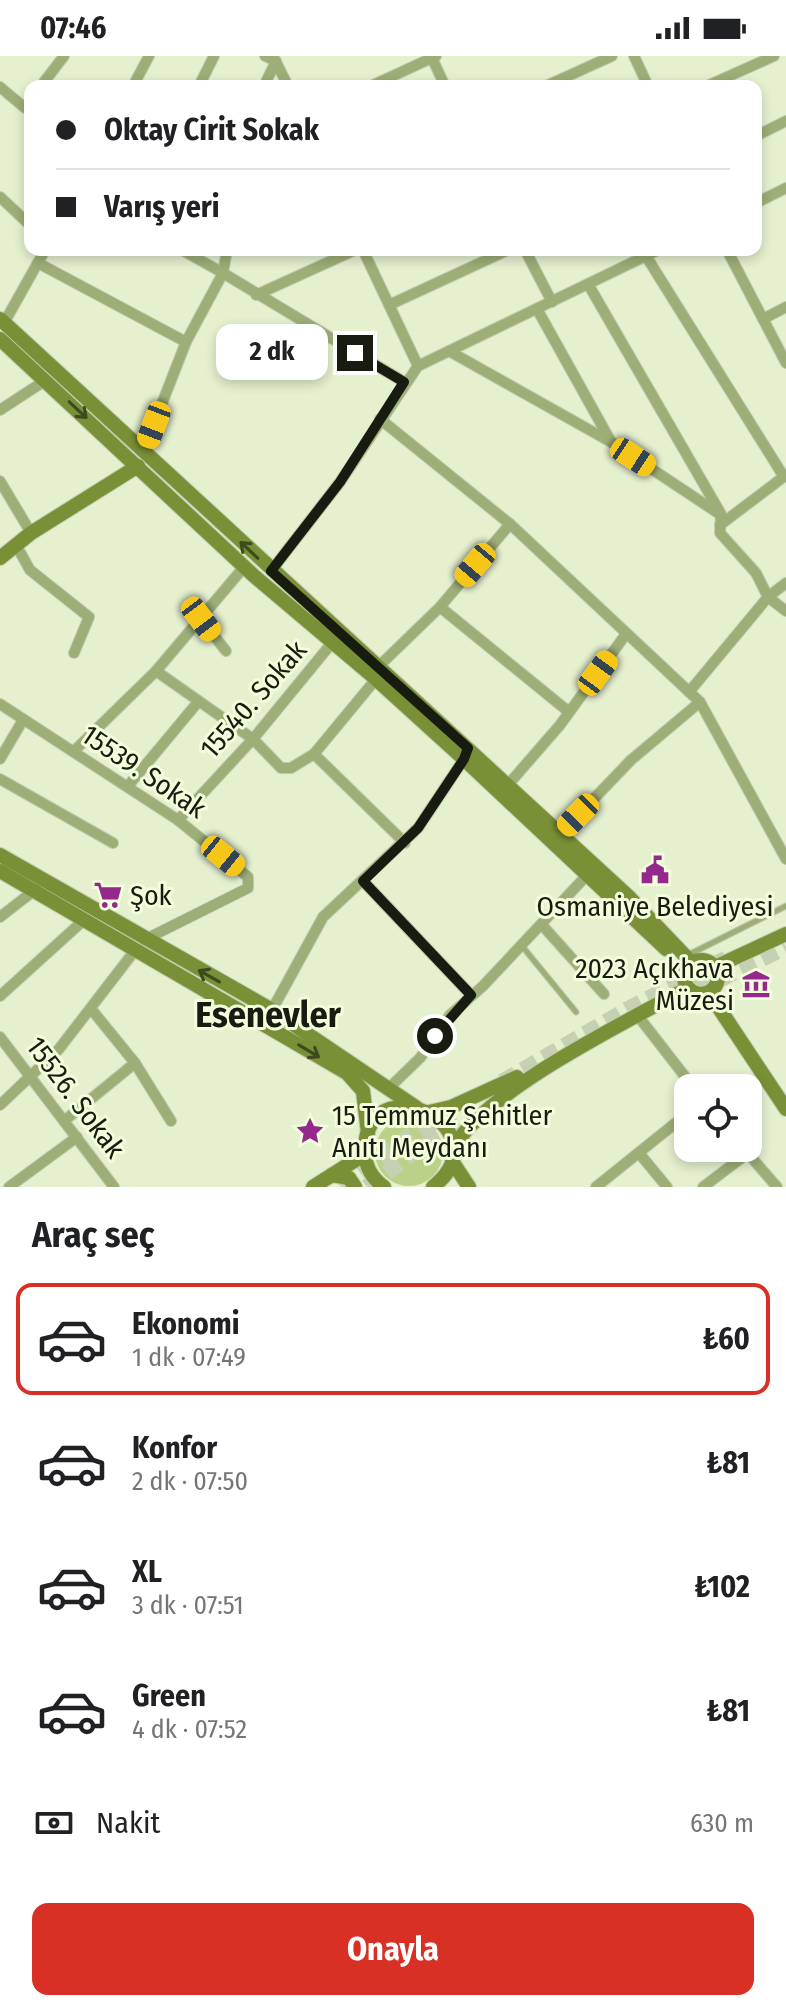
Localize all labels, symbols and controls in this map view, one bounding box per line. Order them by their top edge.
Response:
text: 07:46 [40,10,106,46]
text: Oktay Cirit Sokak [104,112,319,148]
text: Varış yeri [104,189,220,225]
callout: 2 dk [215,325,327,381]
route end [337,335,373,371]
text: 2 dk [250,336,294,367]
car [134,398,174,452]
one-way arrow [68,401,88,419]
car [606,434,660,480]
car [450,539,500,591]
one-way arrow [239,541,259,560]
car [177,593,225,645]
street label: 15540. Sokak [193,633,314,765]
car [574,647,622,699]
street label: 15539. Sokak [75,718,213,826]
car [553,789,603,841]
car [197,832,249,880]
public building icon: Osmaniye Belediyesi [640,855,670,885]
place label: Şok [130,879,173,912]
supermarket icon: Şok [93,880,123,910]
place label: Osmaniye Belediyesi [537,890,773,923]
place label: 2023 Açıkhava Müzesi [575,952,734,1017]
one-way arrow [198,968,222,983]
museum icon: 2023 Açıkhava Müzesi [741,969,771,999]
district label: Esenevler [195,993,342,1037]
route start [417,1018,453,1054]
street label: 15526. Sokak [19,1030,132,1165]
one-way arrow [297,1043,320,1059]
map controls [674,1074,762,1162]
button: locate [674,1074,762,1162]
place label: 15 Temmuz Şehitler Anıtı Meydanı [332,1099,552,1164]
place icon: 15 Temmuz Şehitler Anıtı Meydanı [295,1116,325,1146]
text: Araç seç [32,1213,154,1257]
icon: car [36,1303,108,1375]
text: Ekonomi [132,1306,240,1342]
text: ₺60 [702,1321,750,1357]
text: 1 dk · 07:49 [132,1342,246,1373]
icon: car [36,1427,108,1499]
text: Konfor [132,1430,217,1466]
text: ₺81 [706,1445,750,1481]
text: 2 dk · 07:50 [132,1466,248,1497]
icon: car [36,1551,108,1623]
text: XL [132,1554,162,1590]
text: ₺102 [694,1569,750,1605]
text: 3 dk · 07:51 [132,1590,244,1621]
icon: car [36,1675,108,1747]
text: Green [132,1678,206,1714]
text: ₺81 [706,1693,750,1729]
text: 4 dk · 07:52 [132,1714,247,1745]
icon: cash [32,1801,76,1845]
text: Nakit [96,1805,160,1841]
text: 630 m [690,1808,754,1839]
button: Onayla [32,1903,754,1995]

